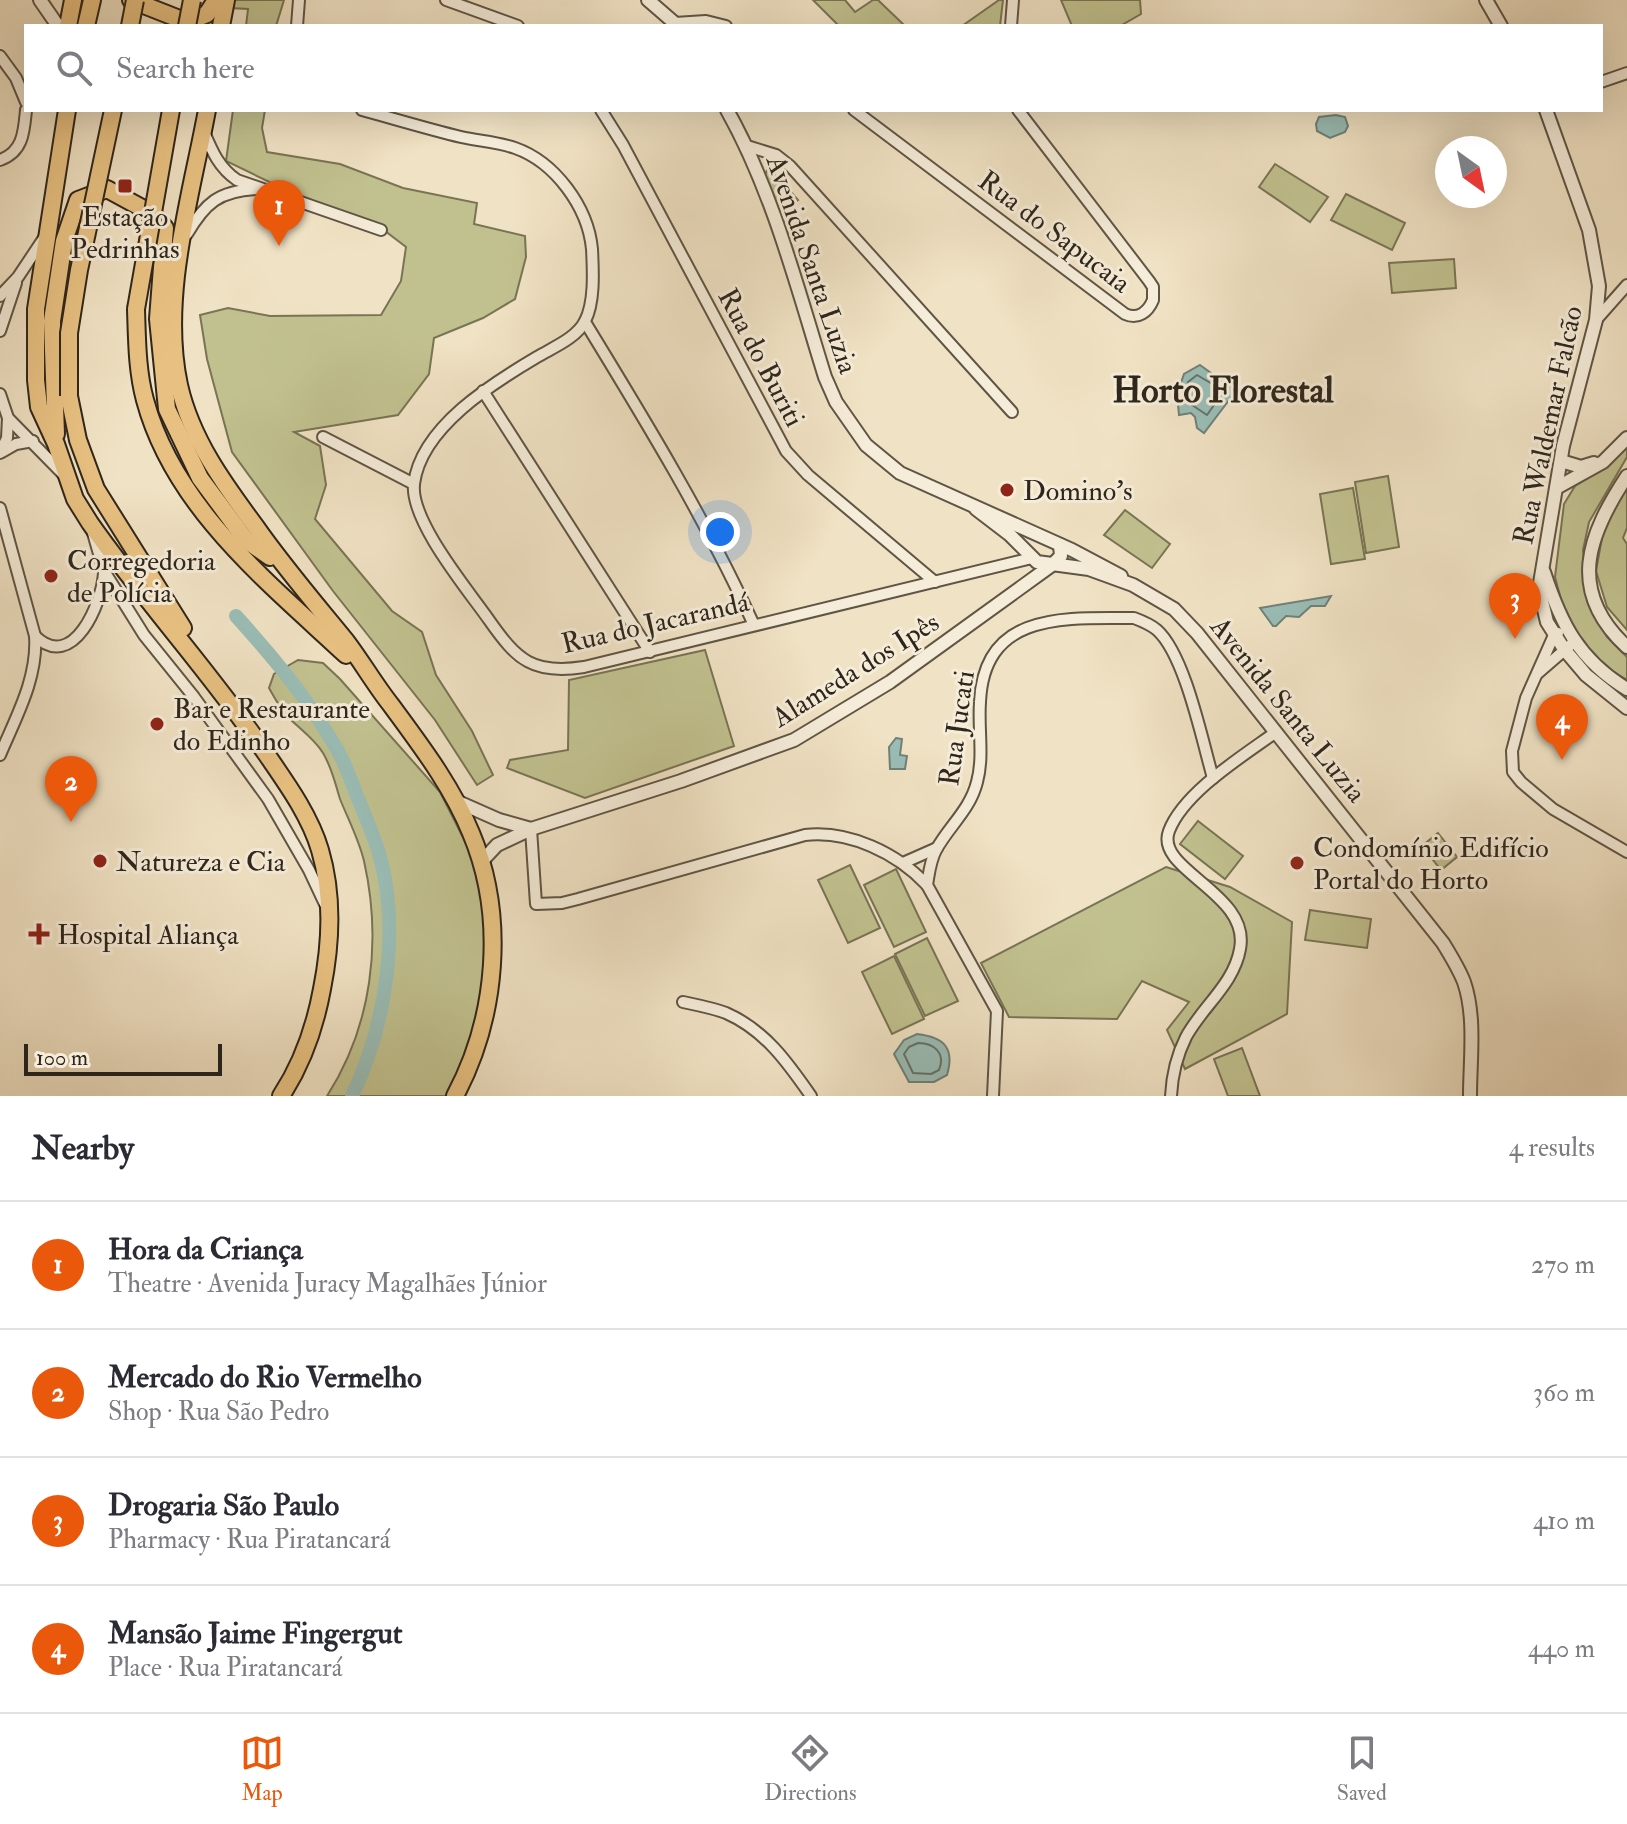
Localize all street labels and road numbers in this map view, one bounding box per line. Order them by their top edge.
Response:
street label: Avenida Santa Luzia [757,150,866,379]
street label: Rua do Sapucaia [971,163,1138,301]
street label: Rua do Buriti [710,282,812,433]
street label: Rua Waldemar Falcão [1506,303,1591,548]
street label: Rua do Jacarandá [558,585,753,662]
street label: Alameda dos Ipês [765,605,946,736]
street label: Avenida Santa Luzia [1202,609,1374,810]
street label: Rua Jucati [932,668,983,788]

